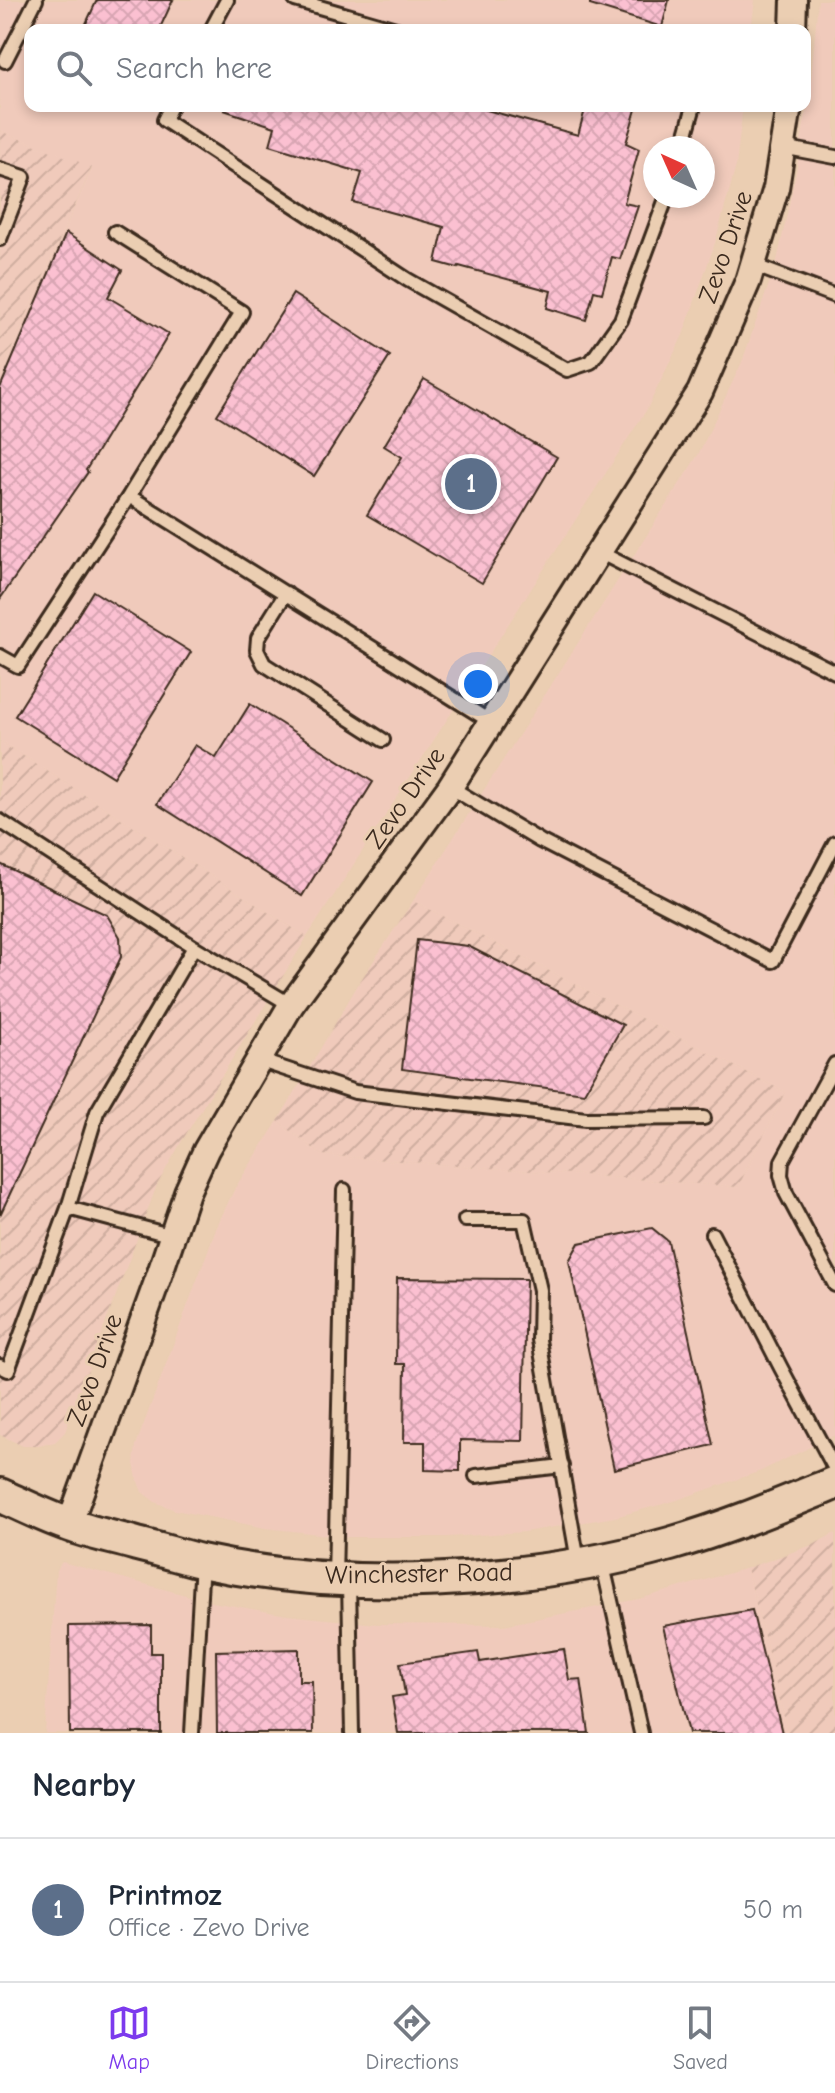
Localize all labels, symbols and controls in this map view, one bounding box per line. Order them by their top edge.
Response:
search box [24,24,811,112]
icon: search [52,46,96,90]
text: Search here [116,51,272,86]
north arrow [643,136,715,208]
street label: Zevo Drive [693,187,759,307]
pin: 1 [445,454,497,514]
your location [458,664,498,704]
street label: Zevo Drive [360,742,452,854]
street label: Zevo Drive [61,1310,129,1430]
street label: Winchester Road [325,1557,513,1591]
text: Nearby [32,1765,135,1805]
text: Printmoz [108,1878,222,1913]
text: 1 [53,1895,63,1925]
text: 50 m [743,1895,803,1925]
text: Office · Zevo Drive [108,1913,310,1943]
tab: Map [107,2001,151,2075]
tab: Directions [366,2001,459,2075]
tab: Saved [673,2001,728,2075]

